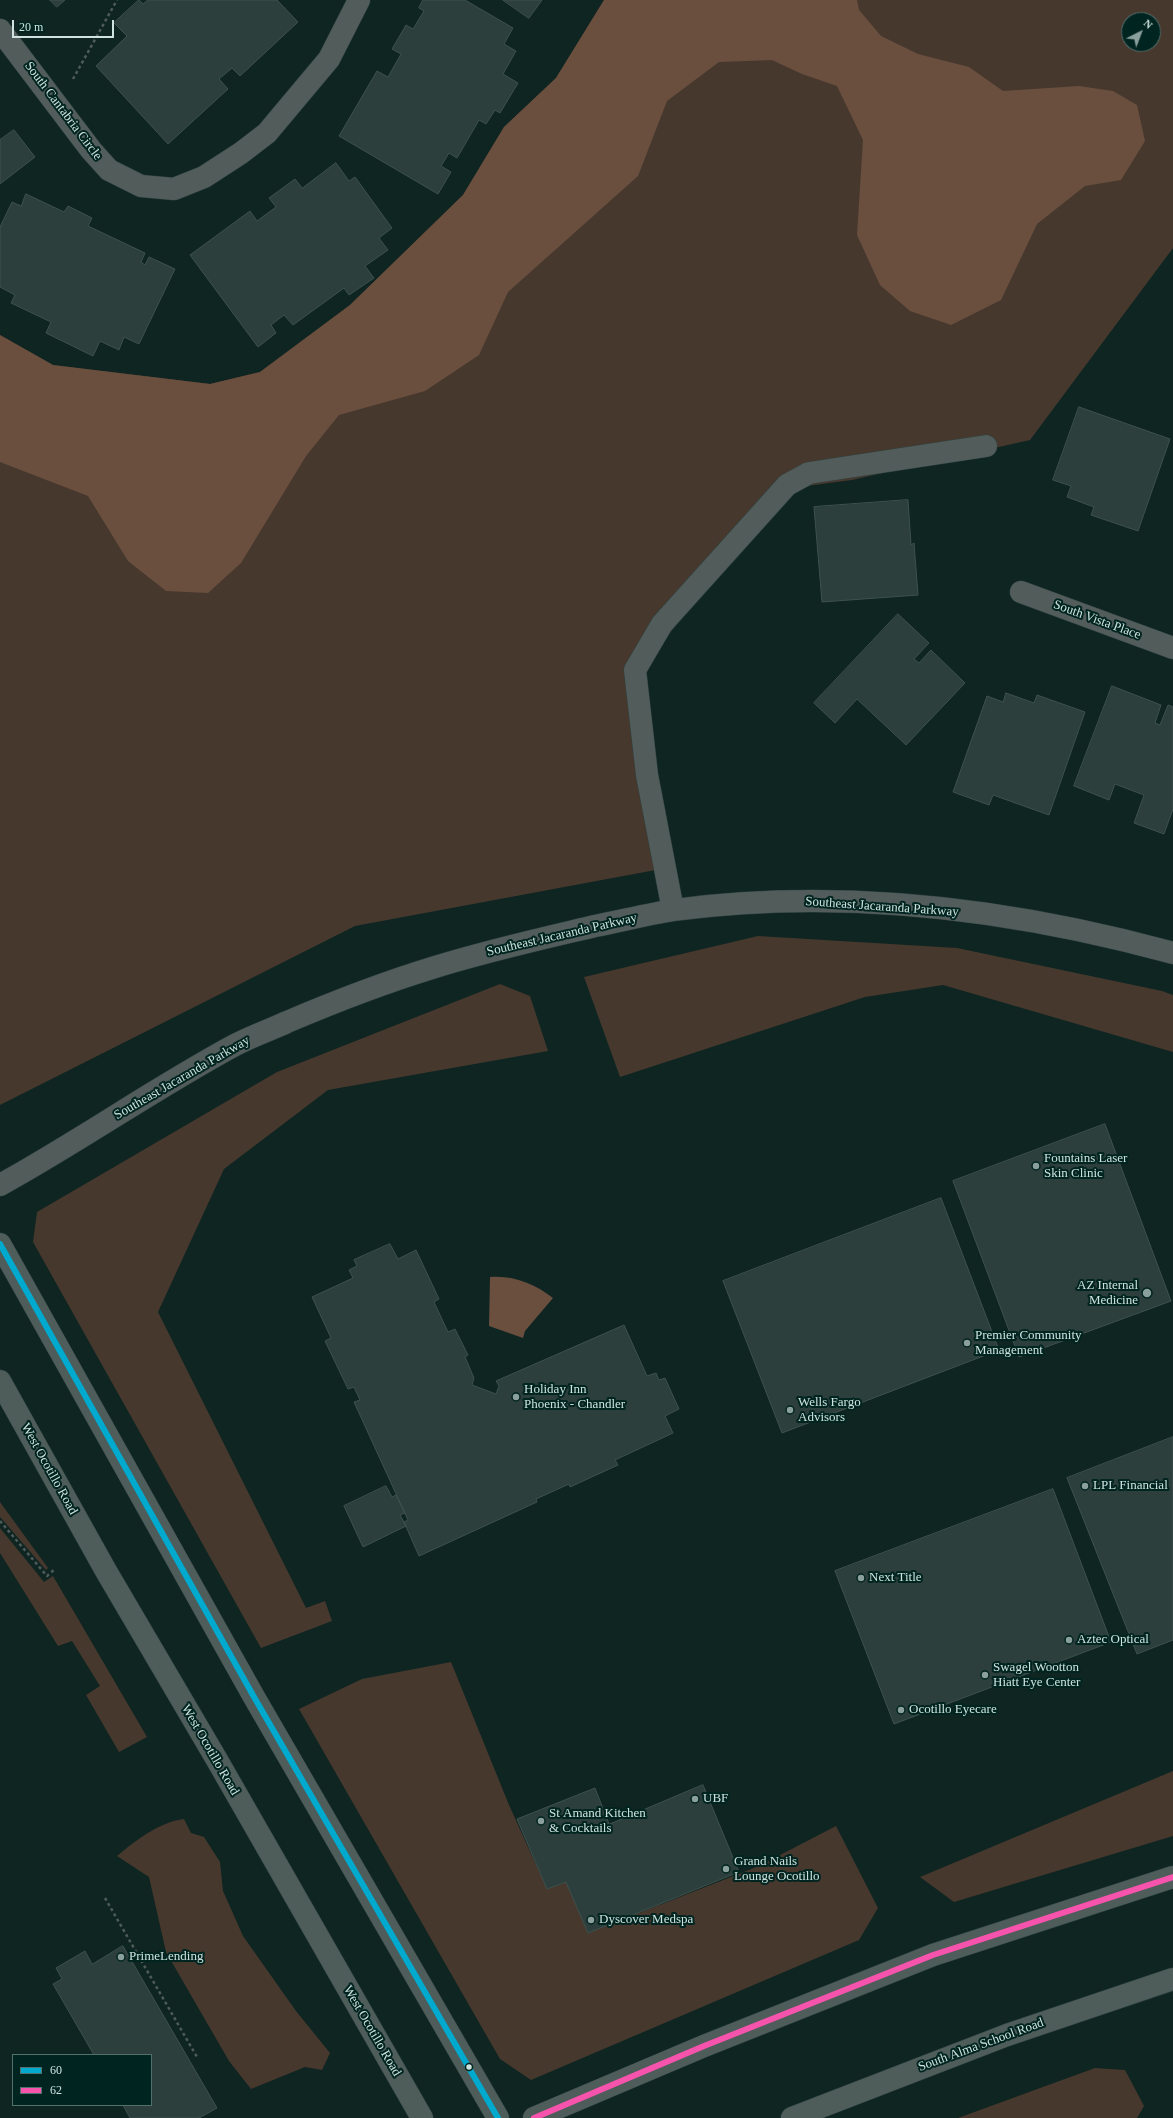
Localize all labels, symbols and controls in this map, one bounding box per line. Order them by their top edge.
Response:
scale bar [14,12,116,38]
north arrow [1121,12,1161,52]
text: N [1141,17,1155,31]
text: 20 m [19,20,43,34]
street label: South Cantabria Circle [21,59,105,163]
street label: South Vista Place [1051,597,1143,643]
street label: Southeast Jacaranda Parkway [805,894,959,920]
street label: Southeast Jacaranda Parkway [485,910,639,960]
street label: Southeast Jacaranda Parkway [112,1033,252,1123]
place label: Fountains Laser Skin Clinic [1044,1151,1127,1182]
marker: Fountains Laser Skin Clinic [1031,1161,1041,1171]
place label: AZ Internal Medicine [1077,1278,1138,1309]
marker: AZ Internal Medicine [1141,1287,1153,1299]
place label: Premier Community Management [975,1328,1082,1359]
marker: Premier Community Management [962,1338,972,1348]
place label: Holiday Inn Phoenix - Chandler [524,1382,625,1413]
marker: Holiday Inn Phoenix - Chandler [511,1392,521,1402]
place label: Wells Fargo Advisors [798,1395,861,1426]
marker: Wells Fargo Advisors [785,1405,795,1415]
street label: West Ocotillo Road [17,1421,81,1517]
place label: LPL Financial [1093,1478,1168,1494]
marker: LPL Financial [1080,1481,1090,1491]
place label: Next Title [869,1570,922,1586]
marker: Next Title [856,1573,866,1583]
place label: Aztec Optical [1077,1632,1149,1648]
marker: Aztec Optical [1064,1635,1074,1645]
place label: Swagel Wootton Hiatt Eye Center [993,1660,1080,1691]
marker: Swagel Wootton Hiatt Eye Center [980,1670,990,1680]
street label: West Ocotillo Road [178,1702,242,1798]
place label: Ocotillo Eyecare [909,1702,997,1718]
marker: Ocotillo Eyecare [896,1705,906,1715]
place label: UBF [703,1791,728,1807]
marker: UBF [690,1794,700,1804]
place label: St Amand Kitchen & Cocktails [549,1806,646,1837]
marker: St Amand Kitchen & Cocktails [536,1816,546,1826]
place label: Grand Nails Lounge Ocotillo [734,1854,820,1885]
marker: Grand Nails Lounge Ocotillo [721,1864,731,1874]
place label: Dyscover Medspa [599,1912,693,1928]
marker: Dyscover Medspa [586,1915,596,1925]
place label: PrimeLending [129,1949,203,1965]
marker: PrimeLending [116,1952,126,1962]
street label: West Ocotillo Road [340,1983,404,2079]
street label: South Alma School Road [916,2015,1046,2075]
legend [12,2054,152,2106]
unlabelled marker [464,2062,474,2072]
text: 60 [50,2063,62,2077]
text: 62 [50,2083,62,2097]

